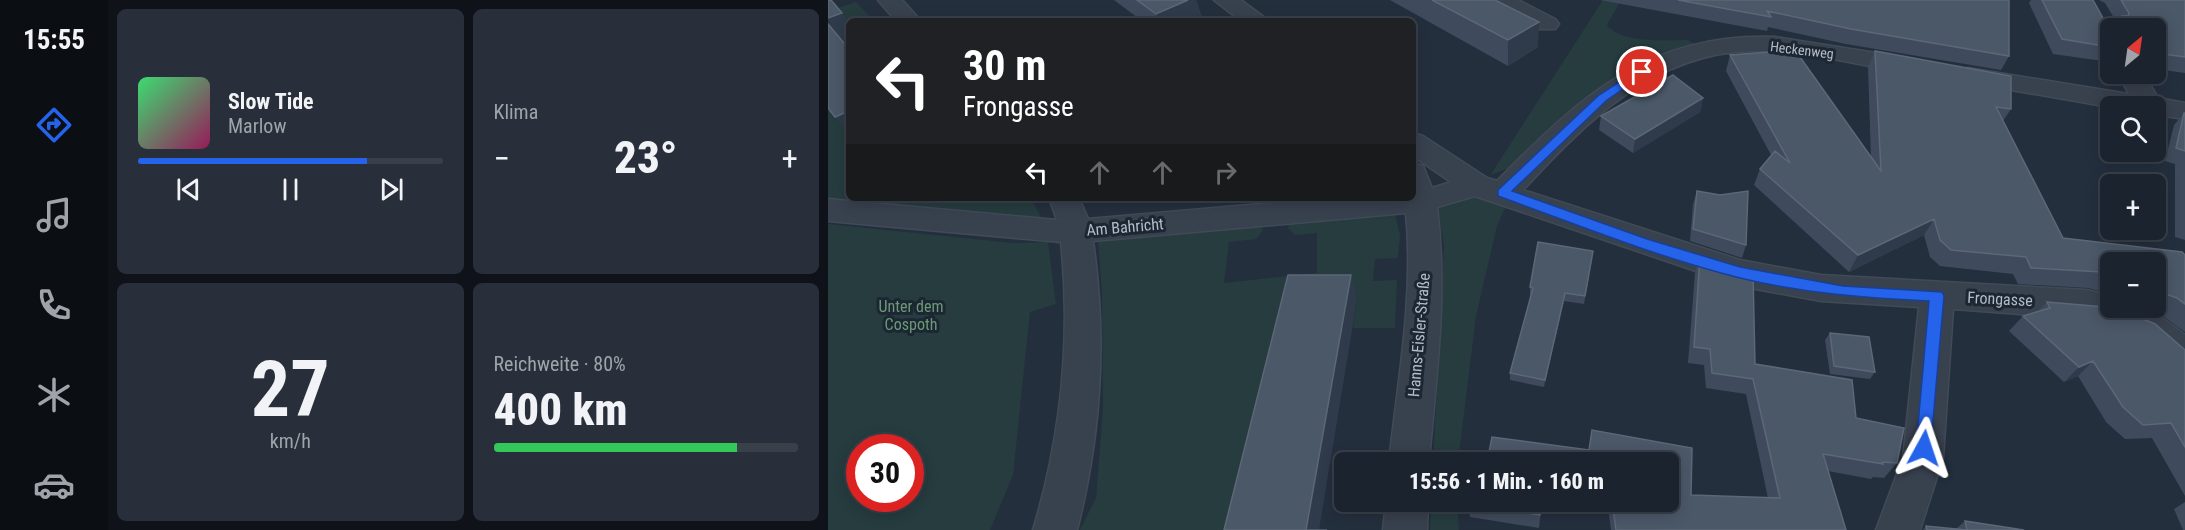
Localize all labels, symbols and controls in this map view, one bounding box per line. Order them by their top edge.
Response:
north arrow [2100,18,2166,84]
map controls [2100,18,2166,318]
text: 15:55 [23,24,85,56]
street label: Heckenweg [1769,38,1835,62]
text: 30 m [963,41,1046,90]
icon: left [864,42,942,120]
pin [1616,46,1667,97]
icon: arrive [1625,55,1658,88]
text: Slow Tide [228,89,314,114]
text: Frongasse [963,91,1074,123]
button: search [2100,96,2166,162]
text: Klima [494,100,538,124]
icon: directions [33,104,75,146]
text: Marlow [228,114,286,138]
text: 23° [614,131,678,184]
text: − [494,139,510,178]
text: + [782,139,798,178]
icon: left [1020,156,1053,189]
icon: ahead [1083,156,1116,189]
icon: ahead [1146,156,1179,189]
icon: right [1209,156,1242,189]
icon: previous [172,173,205,206]
icon: pause [274,173,307,206]
icon: next [375,173,408,206]
button: + [2100,174,2166,240]
icon: music [33,194,75,236]
street label: Am Bahricht [1086,214,1165,240]
button: − [2100,252,2166,318]
street label: Hanns-Eisler-Straße [1404,272,1434,398]
icon: phone [33,284,75,326]
street label: Frongasse [1967,288,2033,310]
park label: Unter dem Cospoth [879,297,944,334]
text: 27 [251,344,330,435]
text: Reichweite · 80% [494,352,626,376]
icon: climate [33,374,75,416]
text: 400 km [494,383,628,436]
position arrow [1892,416,1956,480]
text: km/h [270,429,311,453]
speed limit sign: 30 [846,434,924,512]
icon: car [33,464,75,506]
text: 15:56 · 1 Min. · 160 m [1409,469,1604,494]

